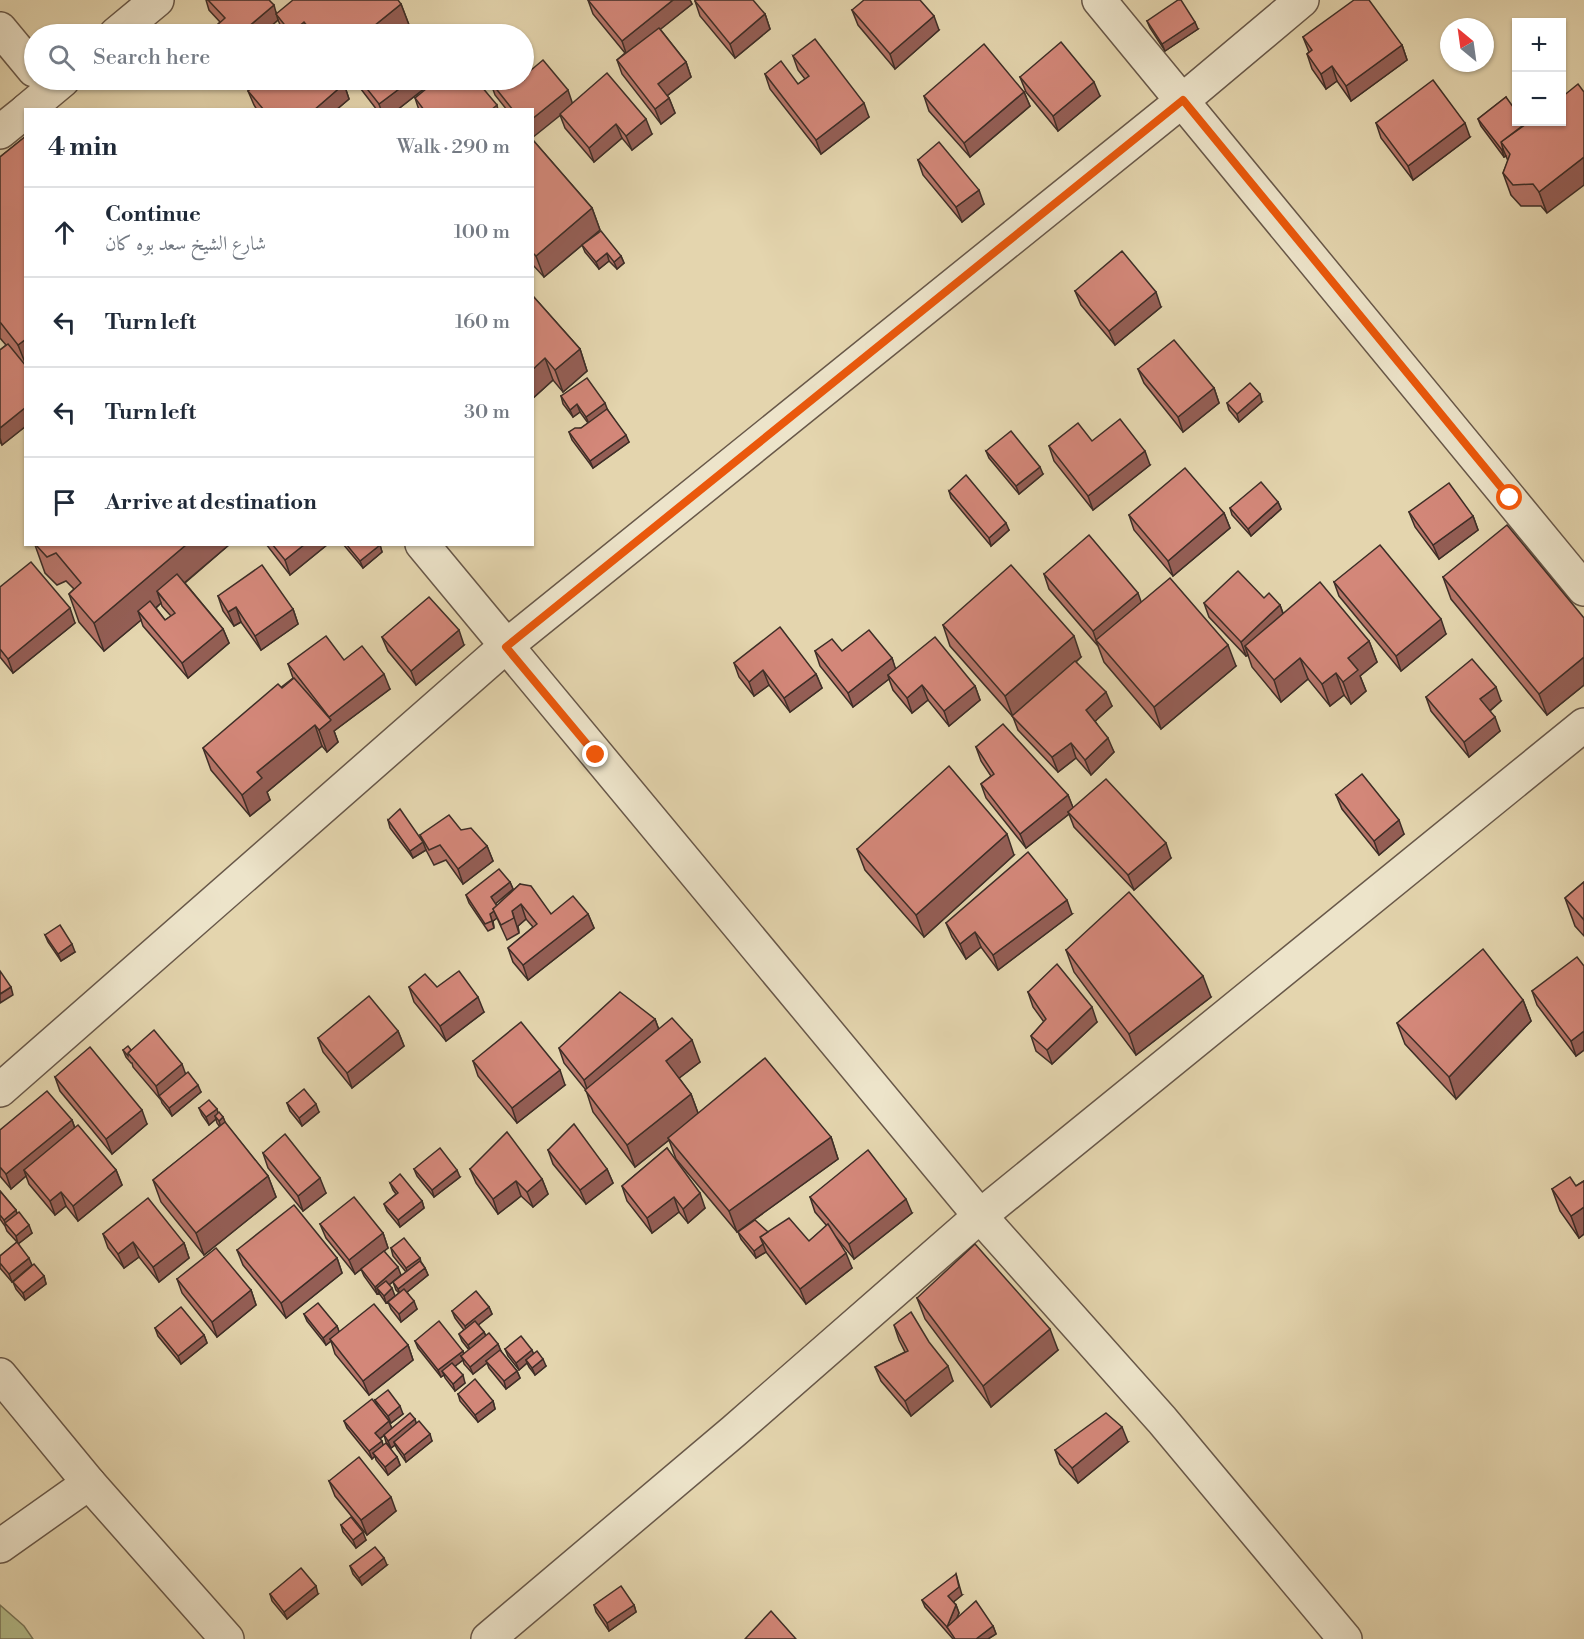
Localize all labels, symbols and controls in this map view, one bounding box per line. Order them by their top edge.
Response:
north arrow [1440,18,1494,72]
map controls [1512,18,1566,126]
button: + [1512,18,1566,72]
search box [24,24,534,90]
icon: search [45,41,78,74]
text: Search here [93,44,210,71]
button: − [1512,72,1566,126]
text: 4 min [48,131,118,163]
text: Walk · 290 m [397,135,510,160]
text: Continue [105,201,201,228]
icon: ahead [48,216,81,249]
text: 100 m [454,220,510,245]
text: شارع الشيخ سعد بوه كان [105,232,266,257]
icon: left [48,306,81,339]
text: Turn left [105,309,196,336]
text: 160 m [455,310,510,335]
icon: left [48,396,81,429]
text: Turn left [105,399,196,426]
text: 30 m [464,400,510,425]
route start [1496,484,1522,510]
icon: arrive [48,486,81,519]
text: Arrive at destination [105,489,317,516]
route end [582,741,608,767]

